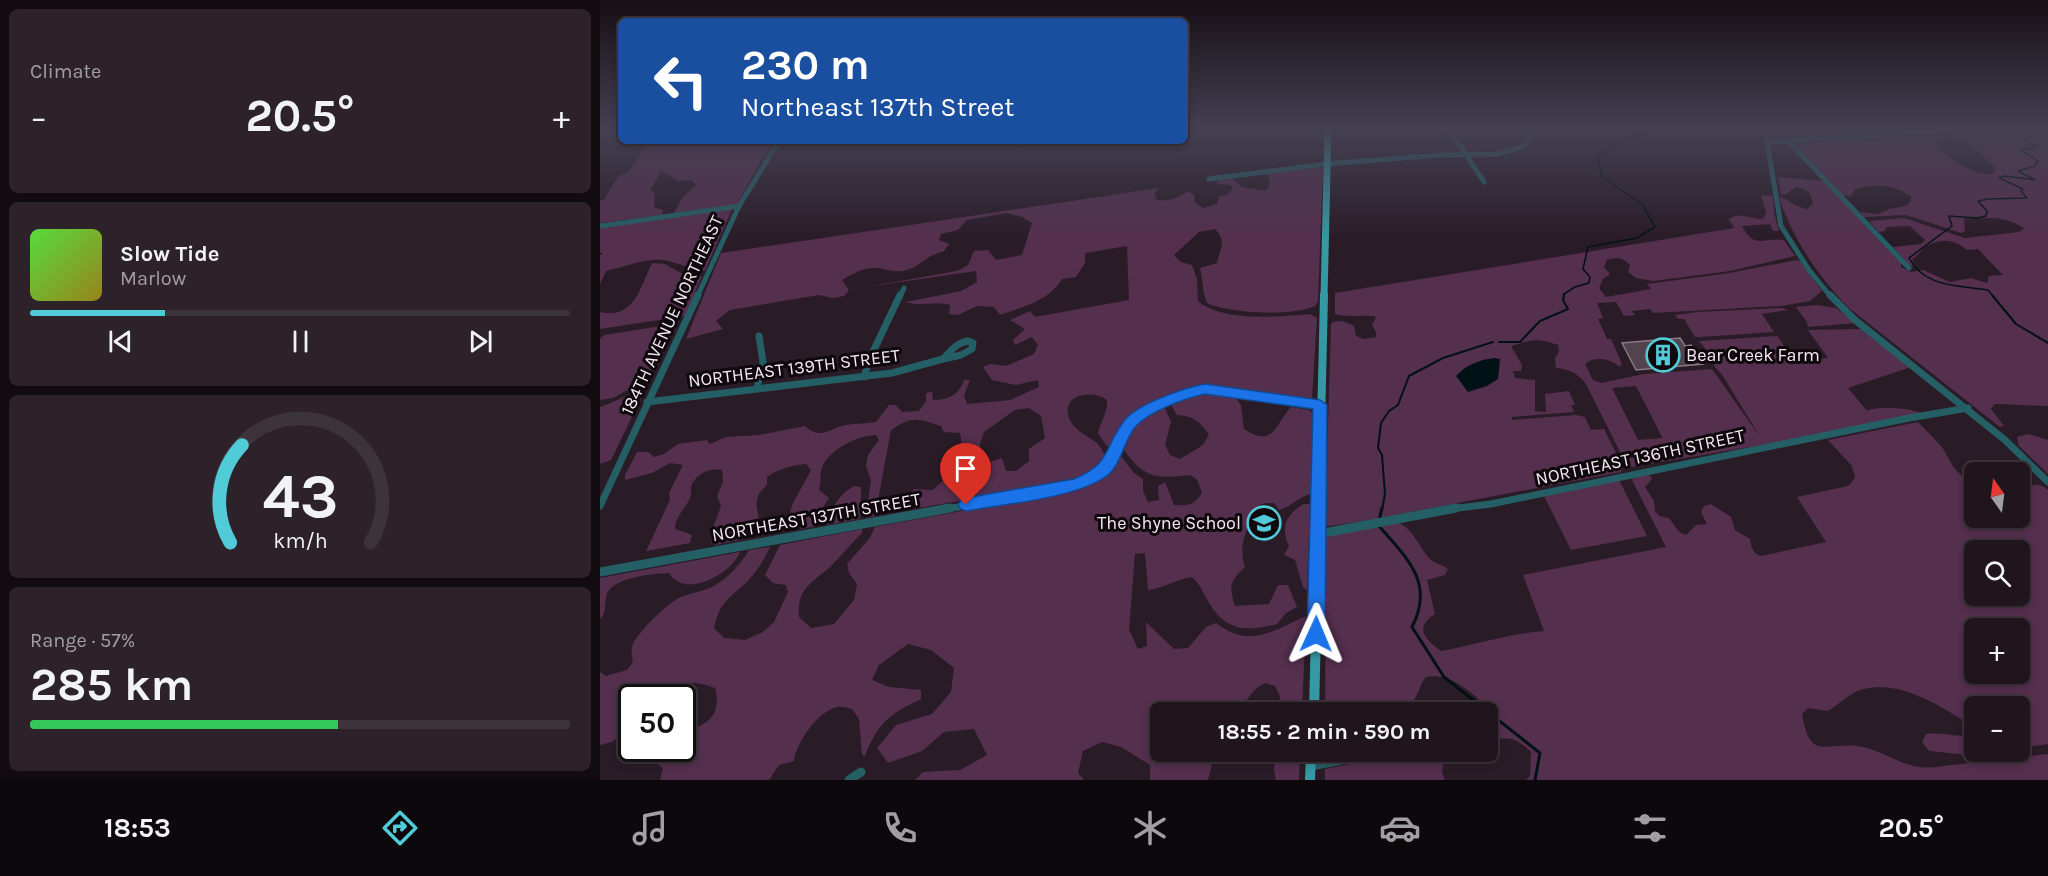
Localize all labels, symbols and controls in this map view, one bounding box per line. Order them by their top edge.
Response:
text: 230 m [741,40,870,90]
icon: left [642,42,720,120]
text: Climate [30,60,101,83]
text: 20.5° [245,90,355,142]
text: Northeast 137th Street [741,91,1014,123]
text: − [30,98,47,136]
text: + [553,98,570,136]
street label: 184TH AVENUE NORTHEAST [616,212,728,418]
text: Slow Tide [120,241,220,267]
text: Marlow [120,267,186,290]
icon: previous [104,325,137,358]
icon: pause [284,325,317,358]
icon: next [464,325,497,358]
building icon: Bear Creek Farm [1645,337,1681,373]
street label: NORTHEAST 139TH STREET [687,344,901,392]
place label: Bear Creek Farm [1686,344,1820,366]
street label: NORTHEAST 136TH STREET [1534,424,1746,490]
pin [940,443,991,505]
icon: arrive [949,452,982,485]
text: 43 [262,461,338,534]
north arrow [1964,462,2030,528]
map controls [1964,462,2030,762]
street label: NORTHEAST 137TH STREET [710,488,922,546]
school or university icon: The Shyne School [1246,505,1282,541]
place label: The Shyne School [1097,512,1241,534]
text: km/h [273,529,327,554]
button: search [1964,540,2030,606]
position arrow [1284,602,1348,666]
button: + [1964,618,2030,684]
text: Range · 57% [30,629,135,652]
text: 285 km [30,659,193,711]
speed limit sign: 50 [618,684,696,762]
button: − [1964,696,2030,762]
text: 18:55 · 2 min · 590 m [1218,719,1430,745]
icon: directions [379,807,421,849]
icon: music [629,807,671,849]
icon: phone [879,807,921,849]
icon: climate [1129,807,1171,849]
icon: car [1379,807,1421,849]
icon: filters [1629,807,1671,849]
text: 18:53 [104,812,171,844]
text: 20.5° [1879,812,1944,844]

